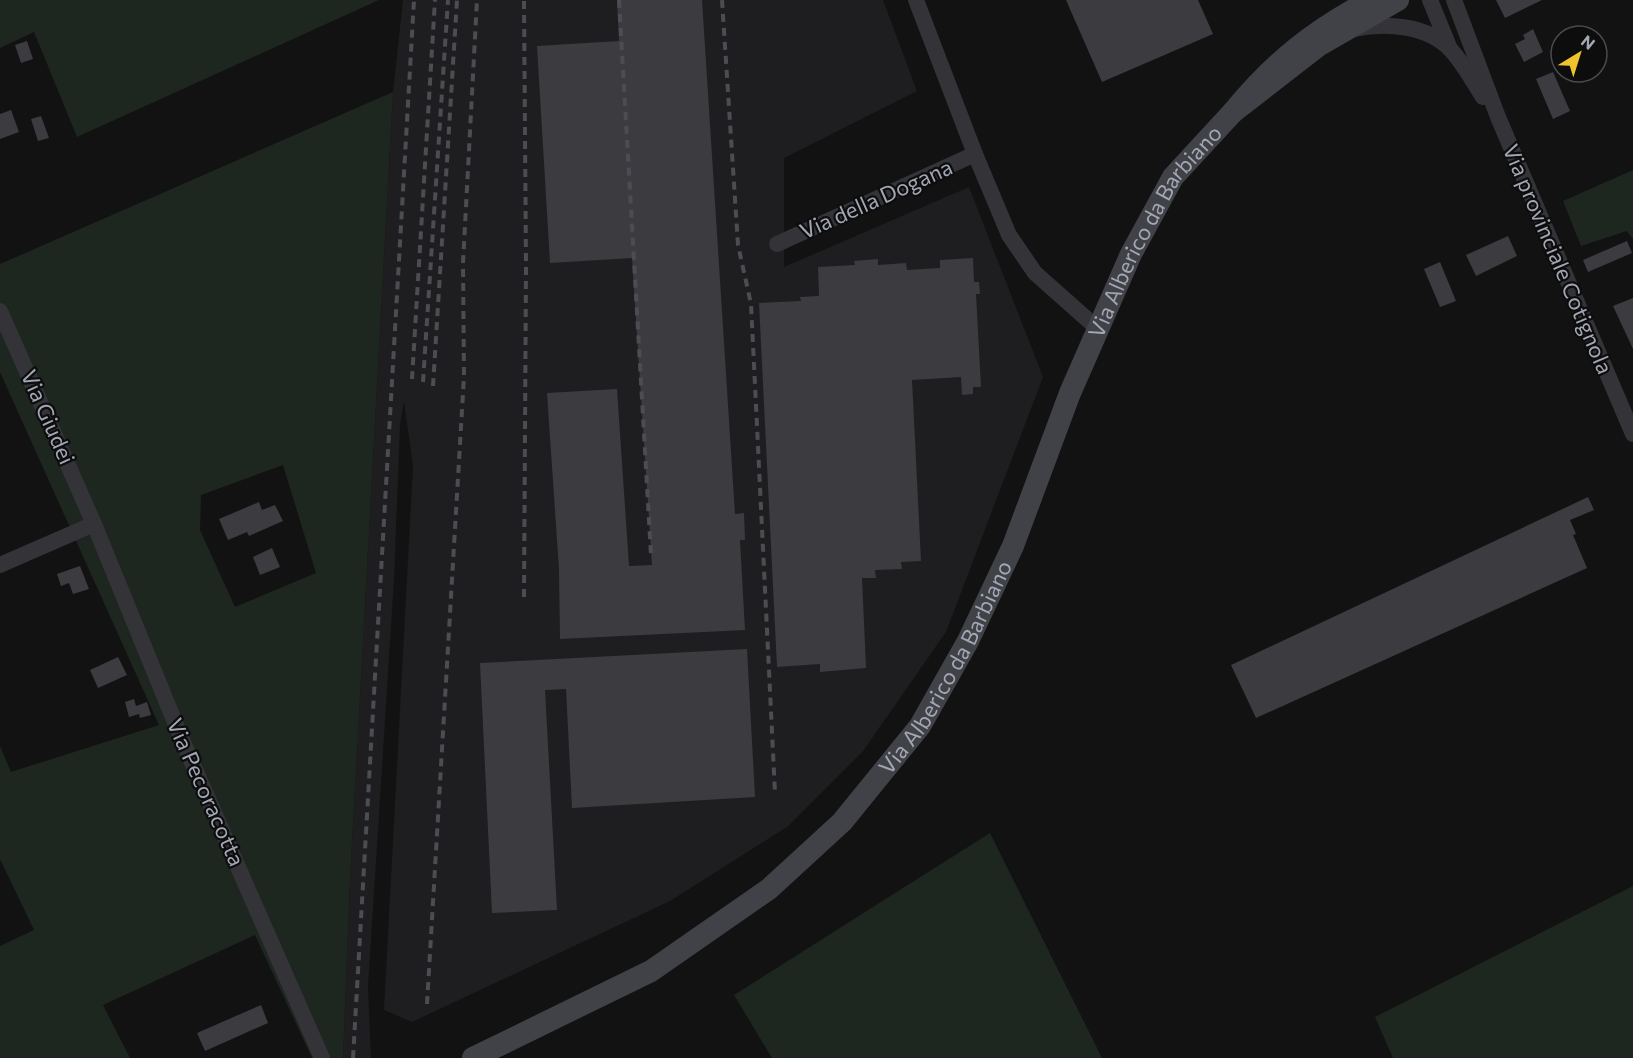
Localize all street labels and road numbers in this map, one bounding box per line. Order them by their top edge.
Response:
street label: Via Alberico da Barbiano [1082,119,1227,342]
street label: Via provinciale Cotignola [1498,140,1619,378]
street label: Via della Dogana [795,153,956,244]
street label: Via Giudei [16,365,81,468]
street label: Via Alberico da Barbiano [872,556,1017,779]
street label: Via Pecoracotta [162,714,251,870]

